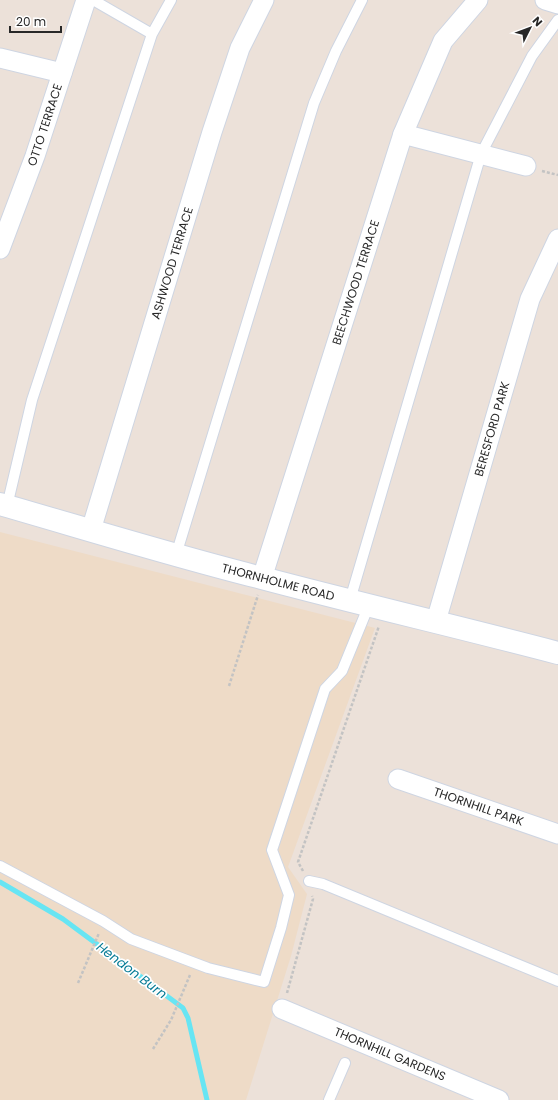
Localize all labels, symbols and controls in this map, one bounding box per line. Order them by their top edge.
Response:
scale bar [10,8,61,34]
north arrow [510,8,550,48]
text: 20 m [16,13,46,30]
text: N [529,13,546,30]
street label: OTTO TERRACE [23,81,66,168]
street label: ASHWOOD TERRACE [147,205,197,321]
street label: BEECHWOOD TERRACE [328,218,383,347]
street label: BERESFORD PARK [470,379,513,478]
street label: THORNHOLME ROAD [220,559,336,604]
street label: THORNHILL PARK [431,783,526,830]
water label: Hendon Burn [92,937,171,1003]
street label: THORNHILL GARDENS [332,1023,449,1085]

